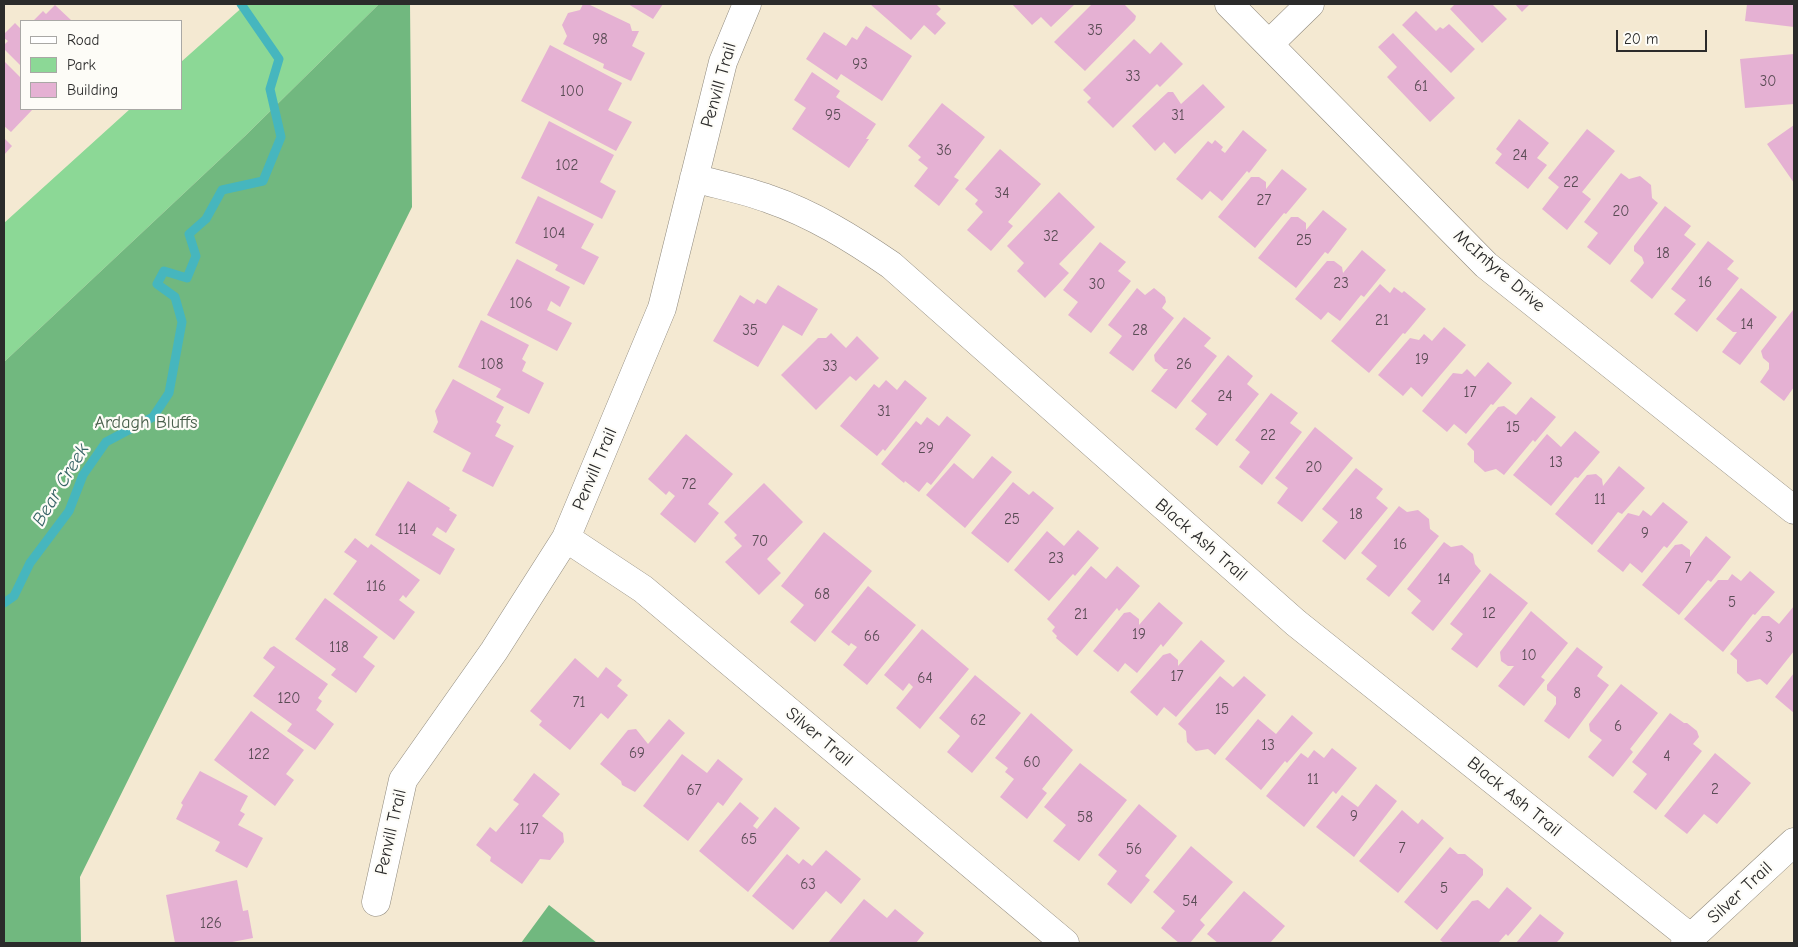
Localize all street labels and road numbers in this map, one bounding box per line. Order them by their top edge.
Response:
street label: Penvill Trail [697,40,741,130]
street label: McIntyre Drive [1449,225,1549,317]
street label: Penvill Trail [568,425,622,513]
street label: Black Ash Trail [1151,494,1251,586]
street label: Silver Trail [781,703,857,771]
street label: Black Ash Trail [1463,752,1565,842]
street label: Penvill Trail [371,787,411,877]
street label: Silver Trail [1703,858,1777,928]

